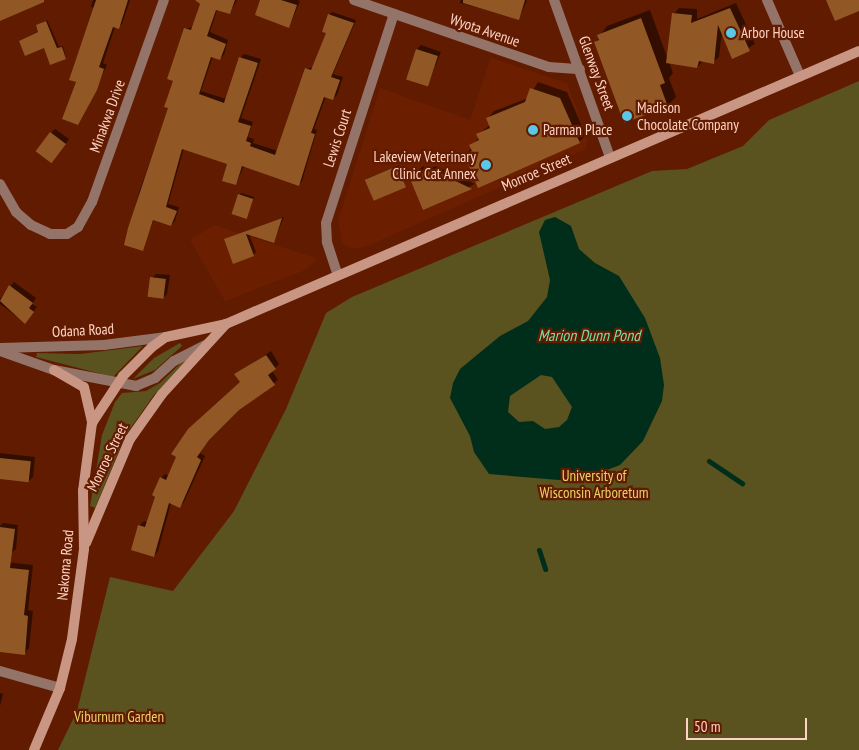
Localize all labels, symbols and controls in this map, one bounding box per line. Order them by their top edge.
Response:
street label: Wyota Avenue [447,10,523,50]
place label: Arbor House [741,24,805,42]
marker: Arbor House [725,27,737,39]
street label: Glenway Street [575,33,619,113]
street label: Minakwa Drive [85,77,129,155]
place label: Madison Chocolate Company [637,98,739,133]
street label: Lewis Court [319,107,355,169]
marker: Madison Chocolate Company [621,110,633,122]
place label: Parman Place [543,121,613,139]
marker: Parman Place [527,124,539,136]
place label: Lakeview Veterinary Clinic Cat Annex [373,147,476,182]
street label: Monroe Street [499,149,573,195]
marker: Lakeview Veterinary Clinic Cat Annex [480,159,492,171]
street label: Odana Road [52,319,114,341]
water label: Marion Dunn Pond [538,325,640,345]
street label: Monroe Street [83,420,131,494]
park label: University of Wisconsin Arboretum [539,466,649,501]
street label: Nakoma Road [53,529,77,601]
park label: Viburnum Garden [74,708,164,726]
scale bar [689,708,810,740]
text: 50 m [694,717,720,736]

